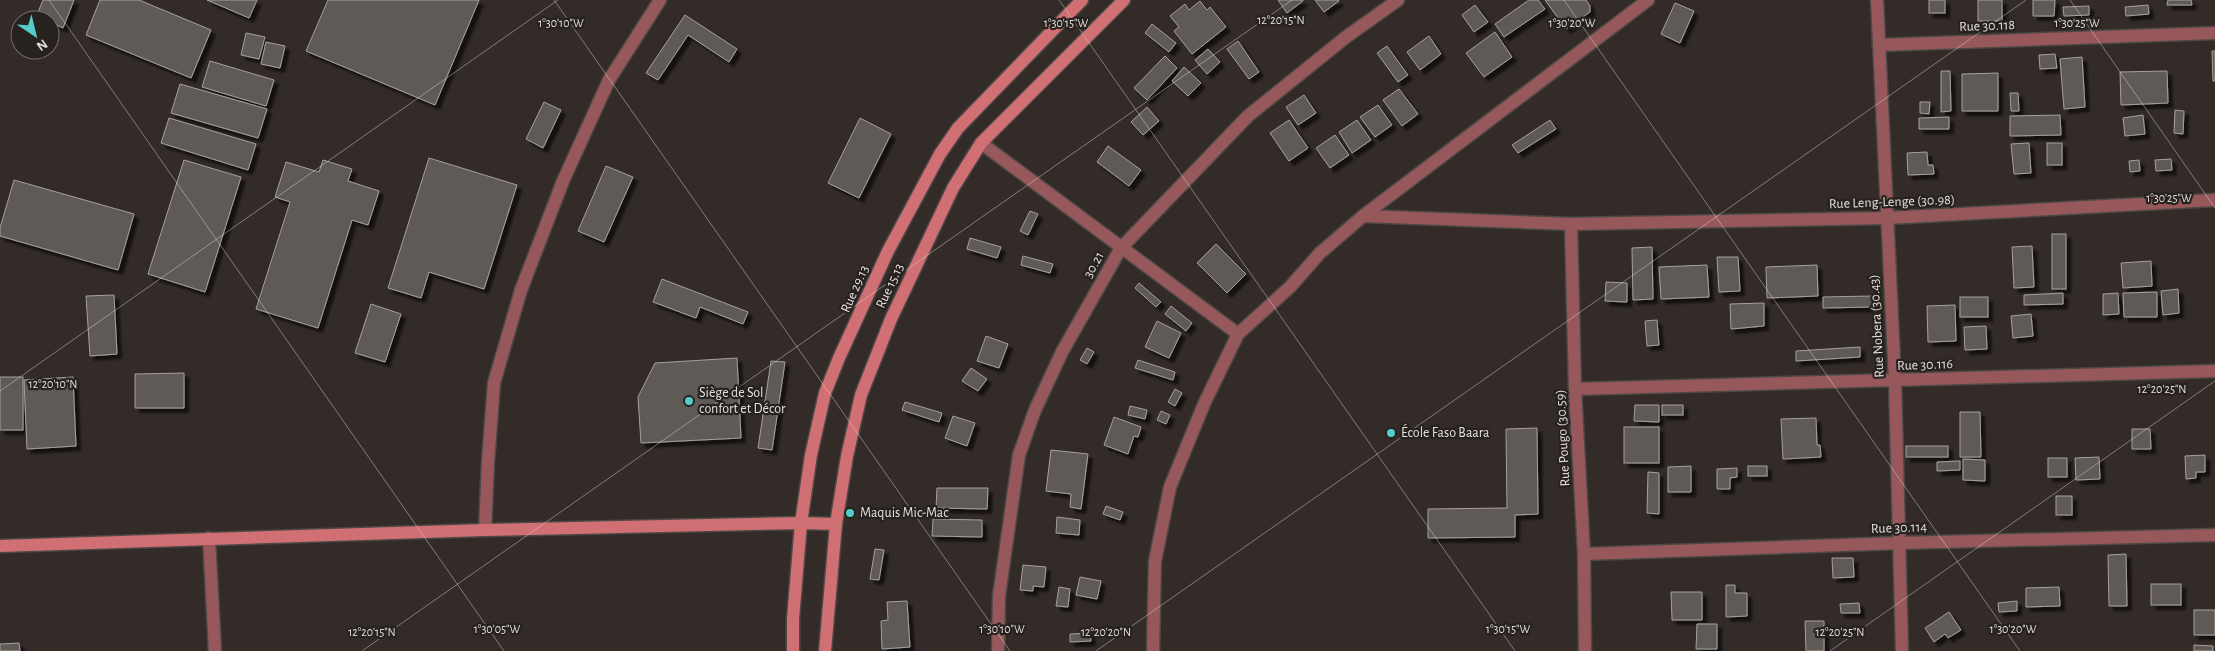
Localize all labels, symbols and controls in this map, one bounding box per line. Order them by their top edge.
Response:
north arrow [10,10,60,60]
text: 12°20'15"N [1257,14,1305,26]
text: 1°30'10"W [538,17,584,29]
text: 1°30'15"W [1044,17,1088,29]
text: 1°30'20"W [1549,17,1596,29]
text: 1°30'25"W [2054,17,2100,29]
street label: Rue 30.118 [1959,18,2015,34]
text: N [34,36,50,53]
text: 1°30'25"W [2146,192,2192,204]
street label: Rue Leng-Lenge (30.98) [1829,193,1955,211]
street label: 30.21 [1081,250,1107,280]
street label: Rue 15.13 [874,261,907,311]
street label: Rue 29.13 [838,263,872,315]
street label: Rue Nobera (30.43) [1867,274,1887,378]
street label: Rue 30.116 [1897,357,1953,373]
text: 12°20'10"N [29,378,77,390]
text: 12°20'25"N [2138,383,2186,395]
place label: Siège de Sol confort et Décor [699,386,786,416]
street label: Rue Pougo (30.59) [1553,389,1573,487]
marker: Siège de Sol confort et Décor [683,395,695,407]
place label: École Faso Baara [1401,423,1490,440]
marker: École Faso Baara [1385,427,1397,439]
place label: Maquis Mic-Mac [860,506,949,520]
marker: Maquis Mic-Mac [844,507,856,519]
street label: Rue 30.114 [1871,520,1928,536]
text: 1°30'05"W [474,623,521,635]
text: 1°30'10"W [979,623,1025,635]
text: 1°30'15"W [1486,623,1530,635]
text: 1°30'20"W [1990,623,2037,635]
text: 12°20'15"N [348,626,396,638]
text: 12°20'20"N [1081,626,1131,638]
text: 12°20'25"N [1816,626,1864,638]

